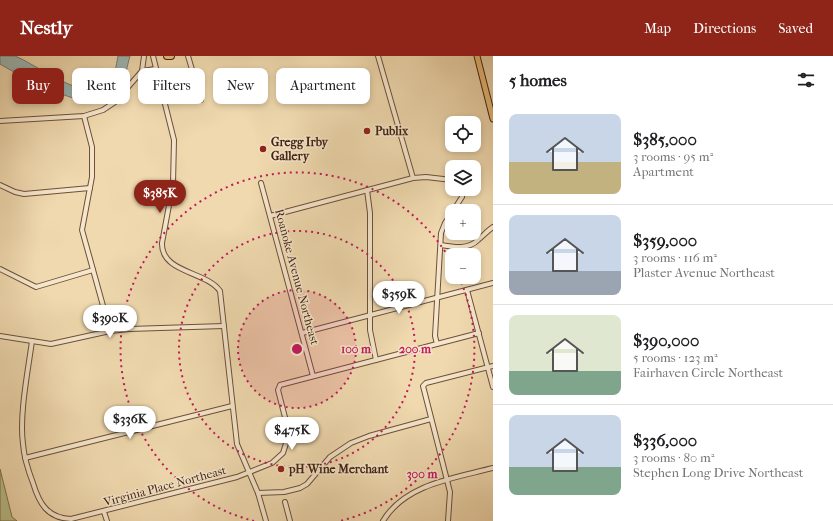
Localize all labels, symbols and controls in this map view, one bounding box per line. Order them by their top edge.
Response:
text: Nestly [20,17,72,39]
text: Map [644,20,671,37]
text: Directions [693,20,756,37]
text: Saved [778,20,813,37]
chip: Buy [12,68,64,104]
chip: Rent [72,68,130,104]
chip: Filters [138,68,205,104]
chip: New [213,68,268,104]
chip: Apartment [276,68,370,104]
icon: filters [795,69,817,91]
text: 5 homes [509,70,567,90]
map controls [445,116,481,284]
button: locate [445,116,481,152]
place label: Publix [375,124,409,138]
marker: Publix [362,126,372,136]
text: $385,000 [633,129,697,149]
icon: home [541,130,589,178]
place label: Gregg Irby Gallery [271,135,329,164]
marker: Gregg Irby Gallery [258,144,268,154]
text: 3 rooms · 95 m² [633,149,713,164]
button: layers [445,160,481,196]
text: Apartment [633,164,694,179]
pin: $385K [132,180,188,214]
text: $385K [143,185,177,200]
button: + [445,204,481,240]
street label: Roanoke Avenue Northeast [272,208,322,347]
text: $359,000 [633,230,697,250]
icon: home [541,231,589,279]
button: − [445,248,481,284]
text: 3 rooms · 116 m² [633,250,717,265]
text: Plaster Avenue Northeast [633,265,775,280]
pin: $359K [371,281,427,315]
text: $359K [382,286,416,301]
pin: $390K [82,305,138,339]
text: $390K [92,310,128,325]
text: $390,000 [633,330,699,350]
icon: home [541,331,589,379]
centre of rings [290,342,304,356]
text: 100 m [341,342,372,356]
text: 200 m [399,342,432,356]
text: 5 rooms · 123 m² [633,350,718,365]
text: Fairhaven Circle Northeast [633,365,783,380]
pin: $336K [102,406,158,440]
text: $336K [113,411,147,426]
pin: $475K [264,417,320,451]
text: $475K [274,422,310,437]
text: $336,000 [633,430,697,450]
icon: home [541,431,589,479]
text: 3 rooms · 80 m² [633,450,714,465]
place label: pH Wine Merchant [288,462,389,477]
street label: Virginia Place Northeast [101,463,228,509]
marker: pH Wine Merchant [276,464,286,474]
text: Stephen Long Drive Northeast [633,465,803,480]
text: 300 m [407,467,438,482]

